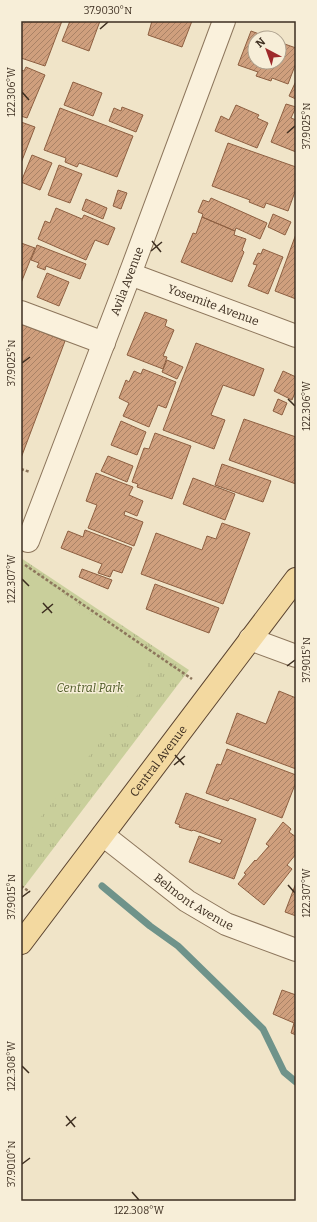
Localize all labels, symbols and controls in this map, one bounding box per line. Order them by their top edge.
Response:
text: 37.9030°N [84,5,132,17]
north arrow [247,30,287,70]
text: N [253,35,269,51]
text: 122.306°W [6,67,18,117]
text: 37.9025°N [301,102,313,150]
street label: Avila Avenue [108,245,146,318]
street label: Yosemite Avenue [166,282,261,329]
text: 37.9025°N [6,339,18,387]
text: 122.306°W [301,381,313,431]
text: 122.307°W [6,554,18,604]
text: 37.9015°N [301,637,313,683]
park label: Central Park [57,681,124,695]
street label: Central Avenue [127,723,190,799]
text: 122.307°W [301,868,313,918]
street label: Belmont Avenue [151,871,235,933]
text: 37.9015°N [6,874,18,920]
text: 122.308°W [6,1040,18,1091]
text: 37.9010°N [6,1141,18,1187]
text: 122.308°W [114,1205,165,1217]

